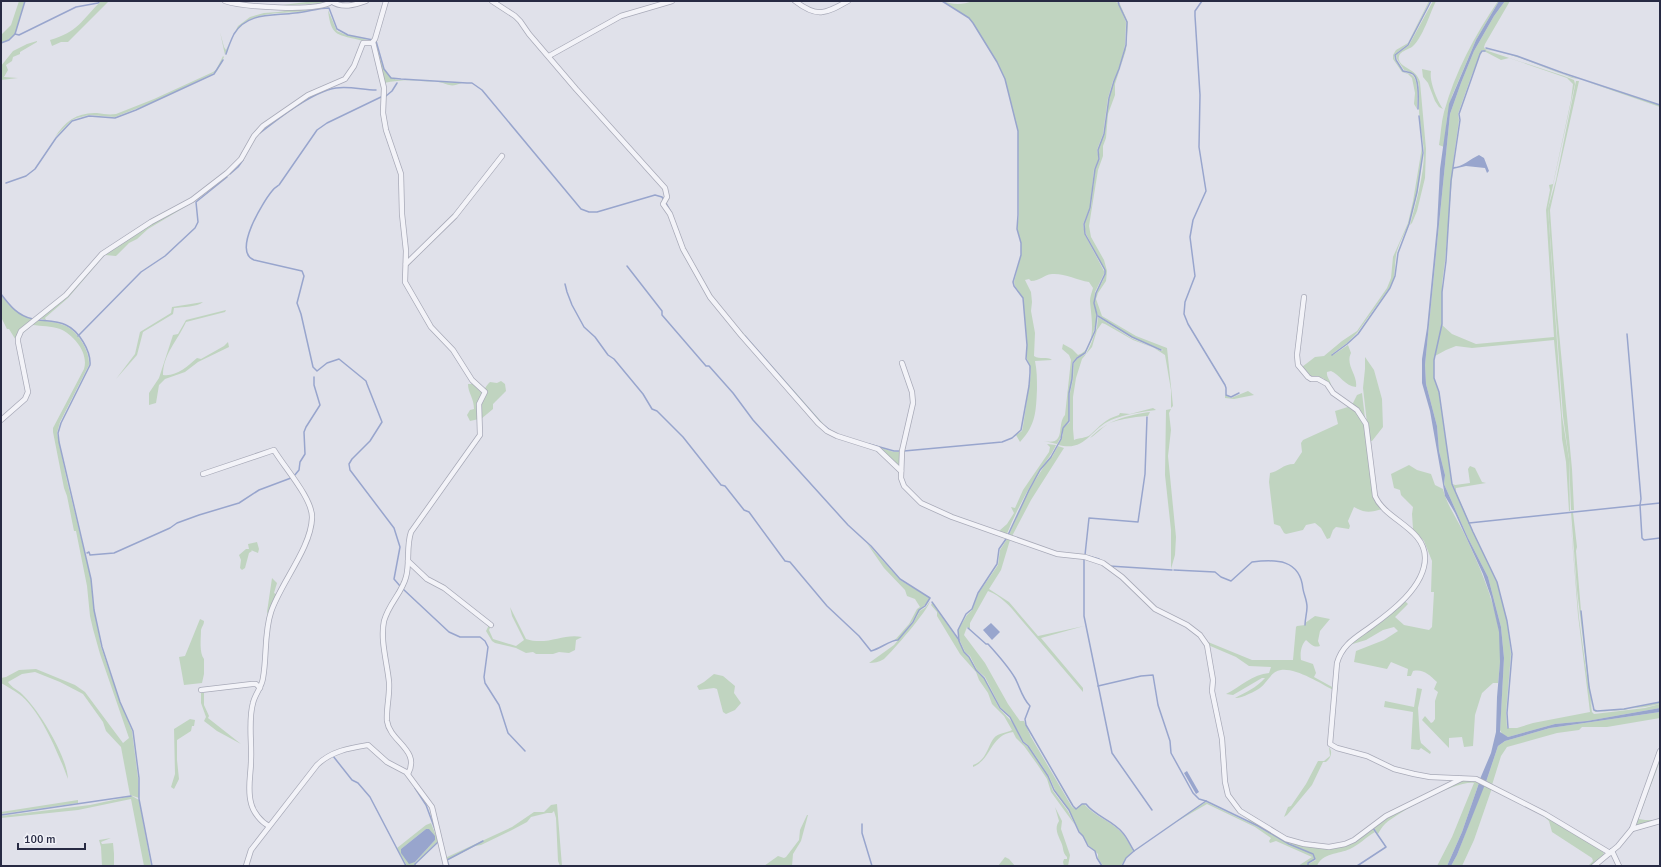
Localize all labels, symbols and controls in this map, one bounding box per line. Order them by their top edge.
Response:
scale bar [18,825,85,851]
text: 100 m [24,832,56,847]

